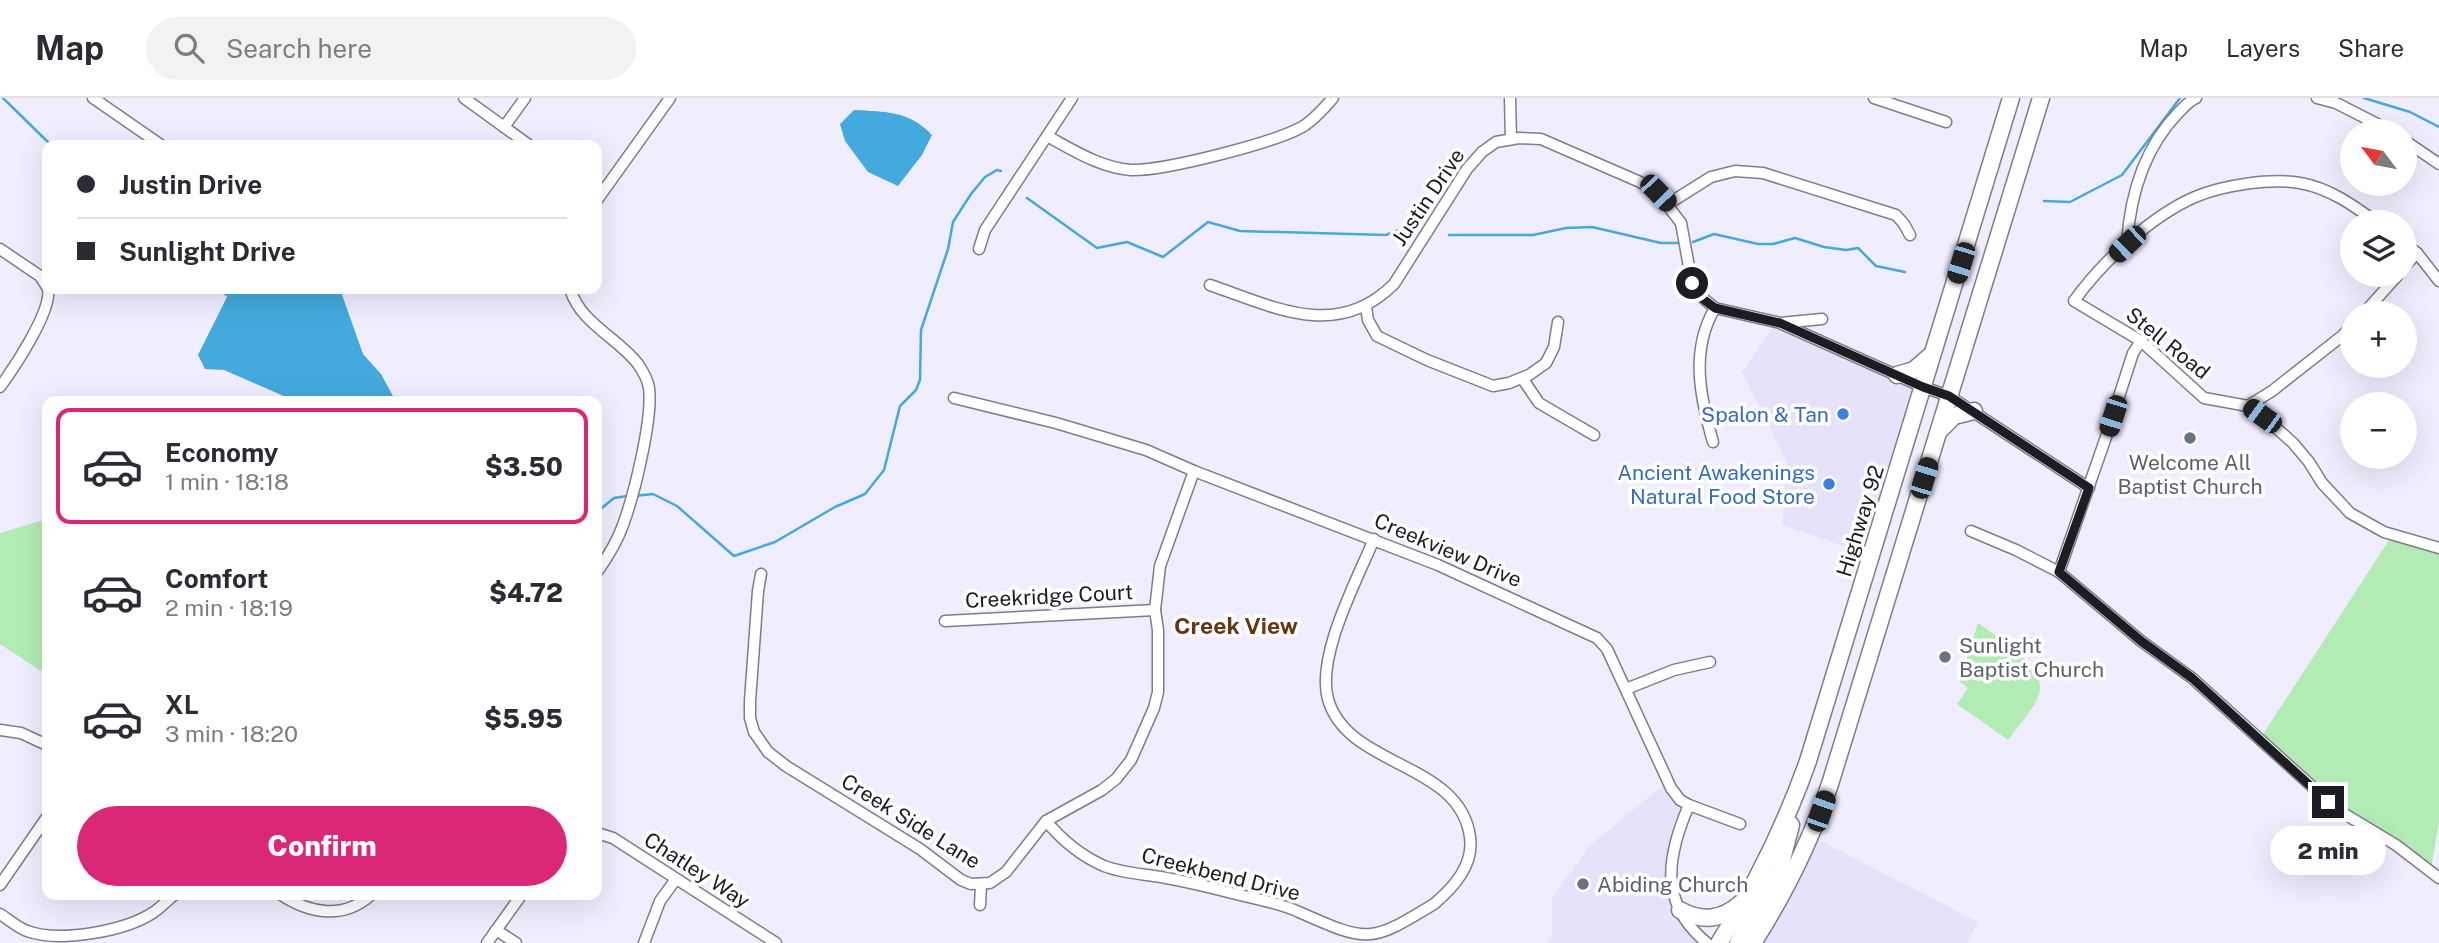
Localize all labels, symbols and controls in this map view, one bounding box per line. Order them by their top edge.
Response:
search box [146,17,636,80]
text: Map [35,29,104,67]
icon: search [170,29,208,67]
text: Search here [226,33,372,64]
text: Map [2139,34,2188,62]
text: Layers [2226,34,2300,62]
text: Share [2338,34,2404,62]
north arrow [2340,119,2417,196]
map controls [2340,119,2417,469]
street label: Justin Drive [1386,144,1470,250]
text: Justin Drive [119,169,262,200]
car [1636,171,1681,215]
button: layers [2340,210,2417,287]
car [2105,222,2150,266]
text: Sunlight Drive [119,236,296,267]
car [1945,240,1978,286]
route start [1676,267,1708,299]
button: + [2340,301,2417,378]
street label: Stell Road [2121,302,2215,384]
button: − [2340,392,2417,469]
car [2097,393,2130,439]
car [2239,395,2286,437]
place label: Spalon & Tan [1701,402,1829,427]
marker: Spalon & Tan [1835,406,1851,422]
marker: Welcome All Baptist Church [2182,430,2198,446]
icon: car [81,435,144,498]
text: Economy [165,437,278,468]
place label: Welcome All Baptist Church [2117,450,2263,499]
text: $3.50 [485,451,563,482]
car [1908,455,1941,501]
place label: Ancient Awakenings Natural Food Store [1617,460,1815,509]
street label: Highway 92 [1831,462,1889,580]
text: 1 min · 18:18 [165,468,289,495]
marker: Ancient Awakenings Natural Food Store [1821,476,1837,492]
street label: Creekview Drive [1371,508,1525,592]
icon: car [81,561,144,624]
text: Comfort [165,563,268,594]
text: $4.72 [489,577,563,608]
street label: Creekridge Court [964,579,1134,613]
text: 2 min · 18:19 [165,594,293,621]
district label: Creek View [1174,612,1298,639]
place label: Sunlight Baptist Church [1959,633,2104,682]
marker: Sunlight Baptist Church [1937,649,1953,665]
icon: car [81,687,144,750]
text: XL [165,689,199,720]
text: $5.95 [484,703,563,734]
text: 3 min · 18:20 [165,720,298,747]
street label: Creek Side Lane [837,768,985,874]
route end [2312,786,2344,818]
car [1805,788,1838,834]
button: Confirm [77,806,567,886]
callout: 2 min [2270,826,2386,876]
street label: Chatley Way [640,827,754,913]
text: 2 min [2297,837,2359,864]
street label: Creekbend Drive [1139,842,1303,906]
place label: Abiding Church [1597,872,1748,897]
marker: Abiding Church [1575,876,1591,892]

